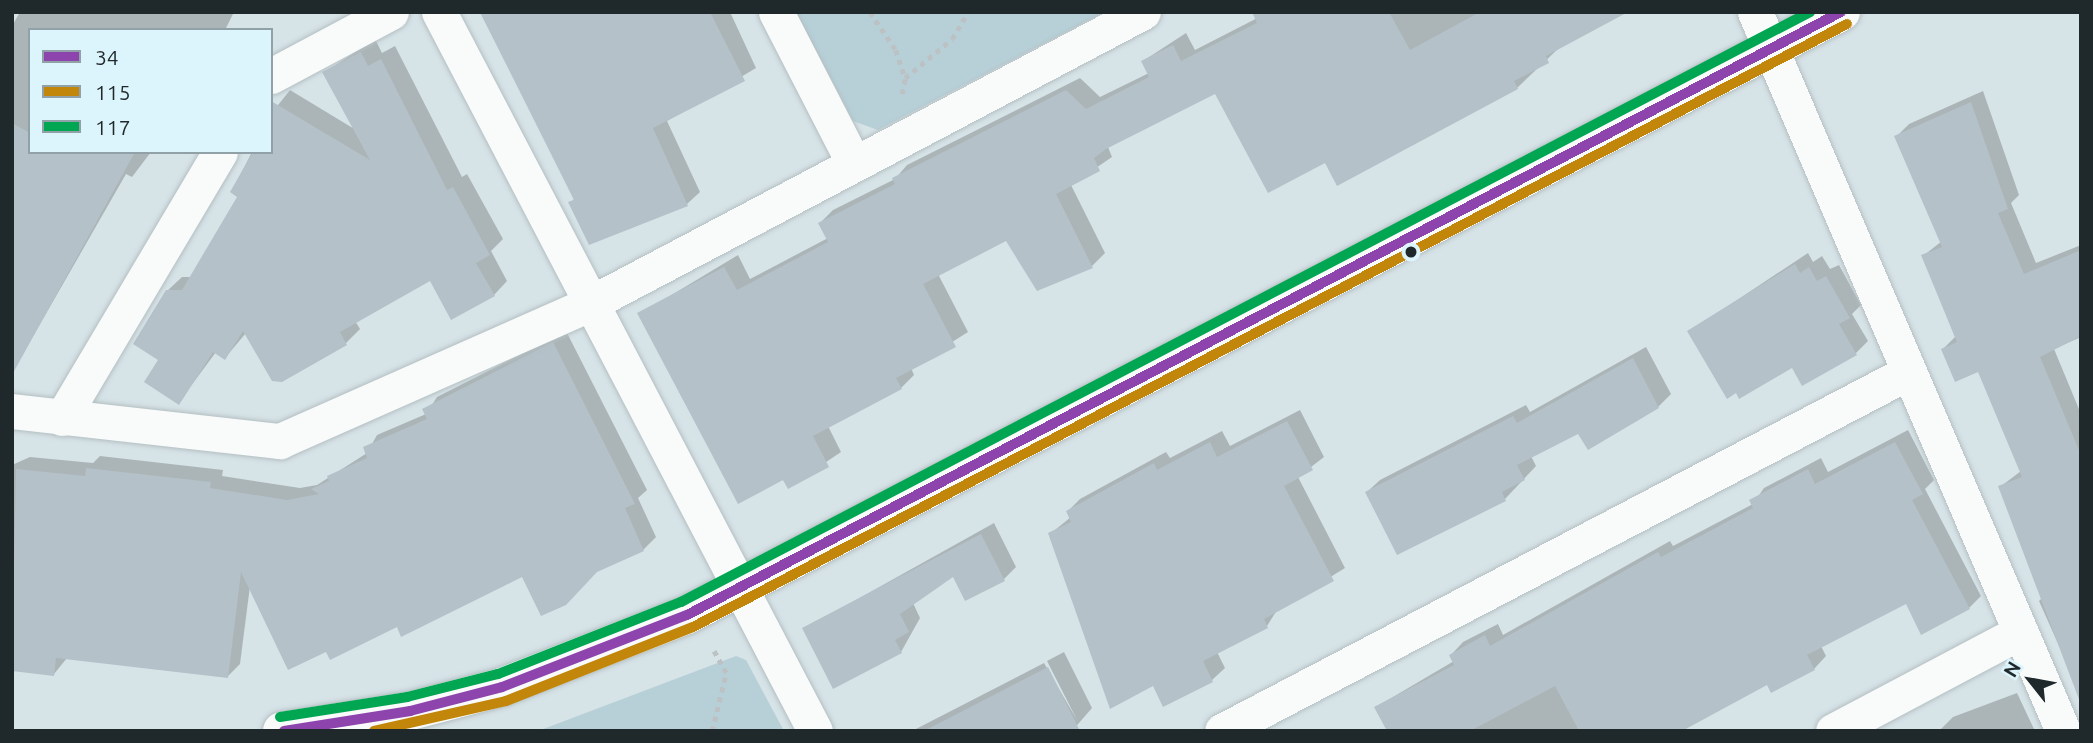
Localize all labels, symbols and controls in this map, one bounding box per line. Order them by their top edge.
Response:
legend [28,28,273,154]
text: 34 [95,45,119,69]
text: 115 [95,80,131,104]
text: 117 [95,115,131,139]
unlabelled marker [1404,245,1418,259]
north arrow [1995,645,2065,715]
text: N [1999,657,2025,681]

